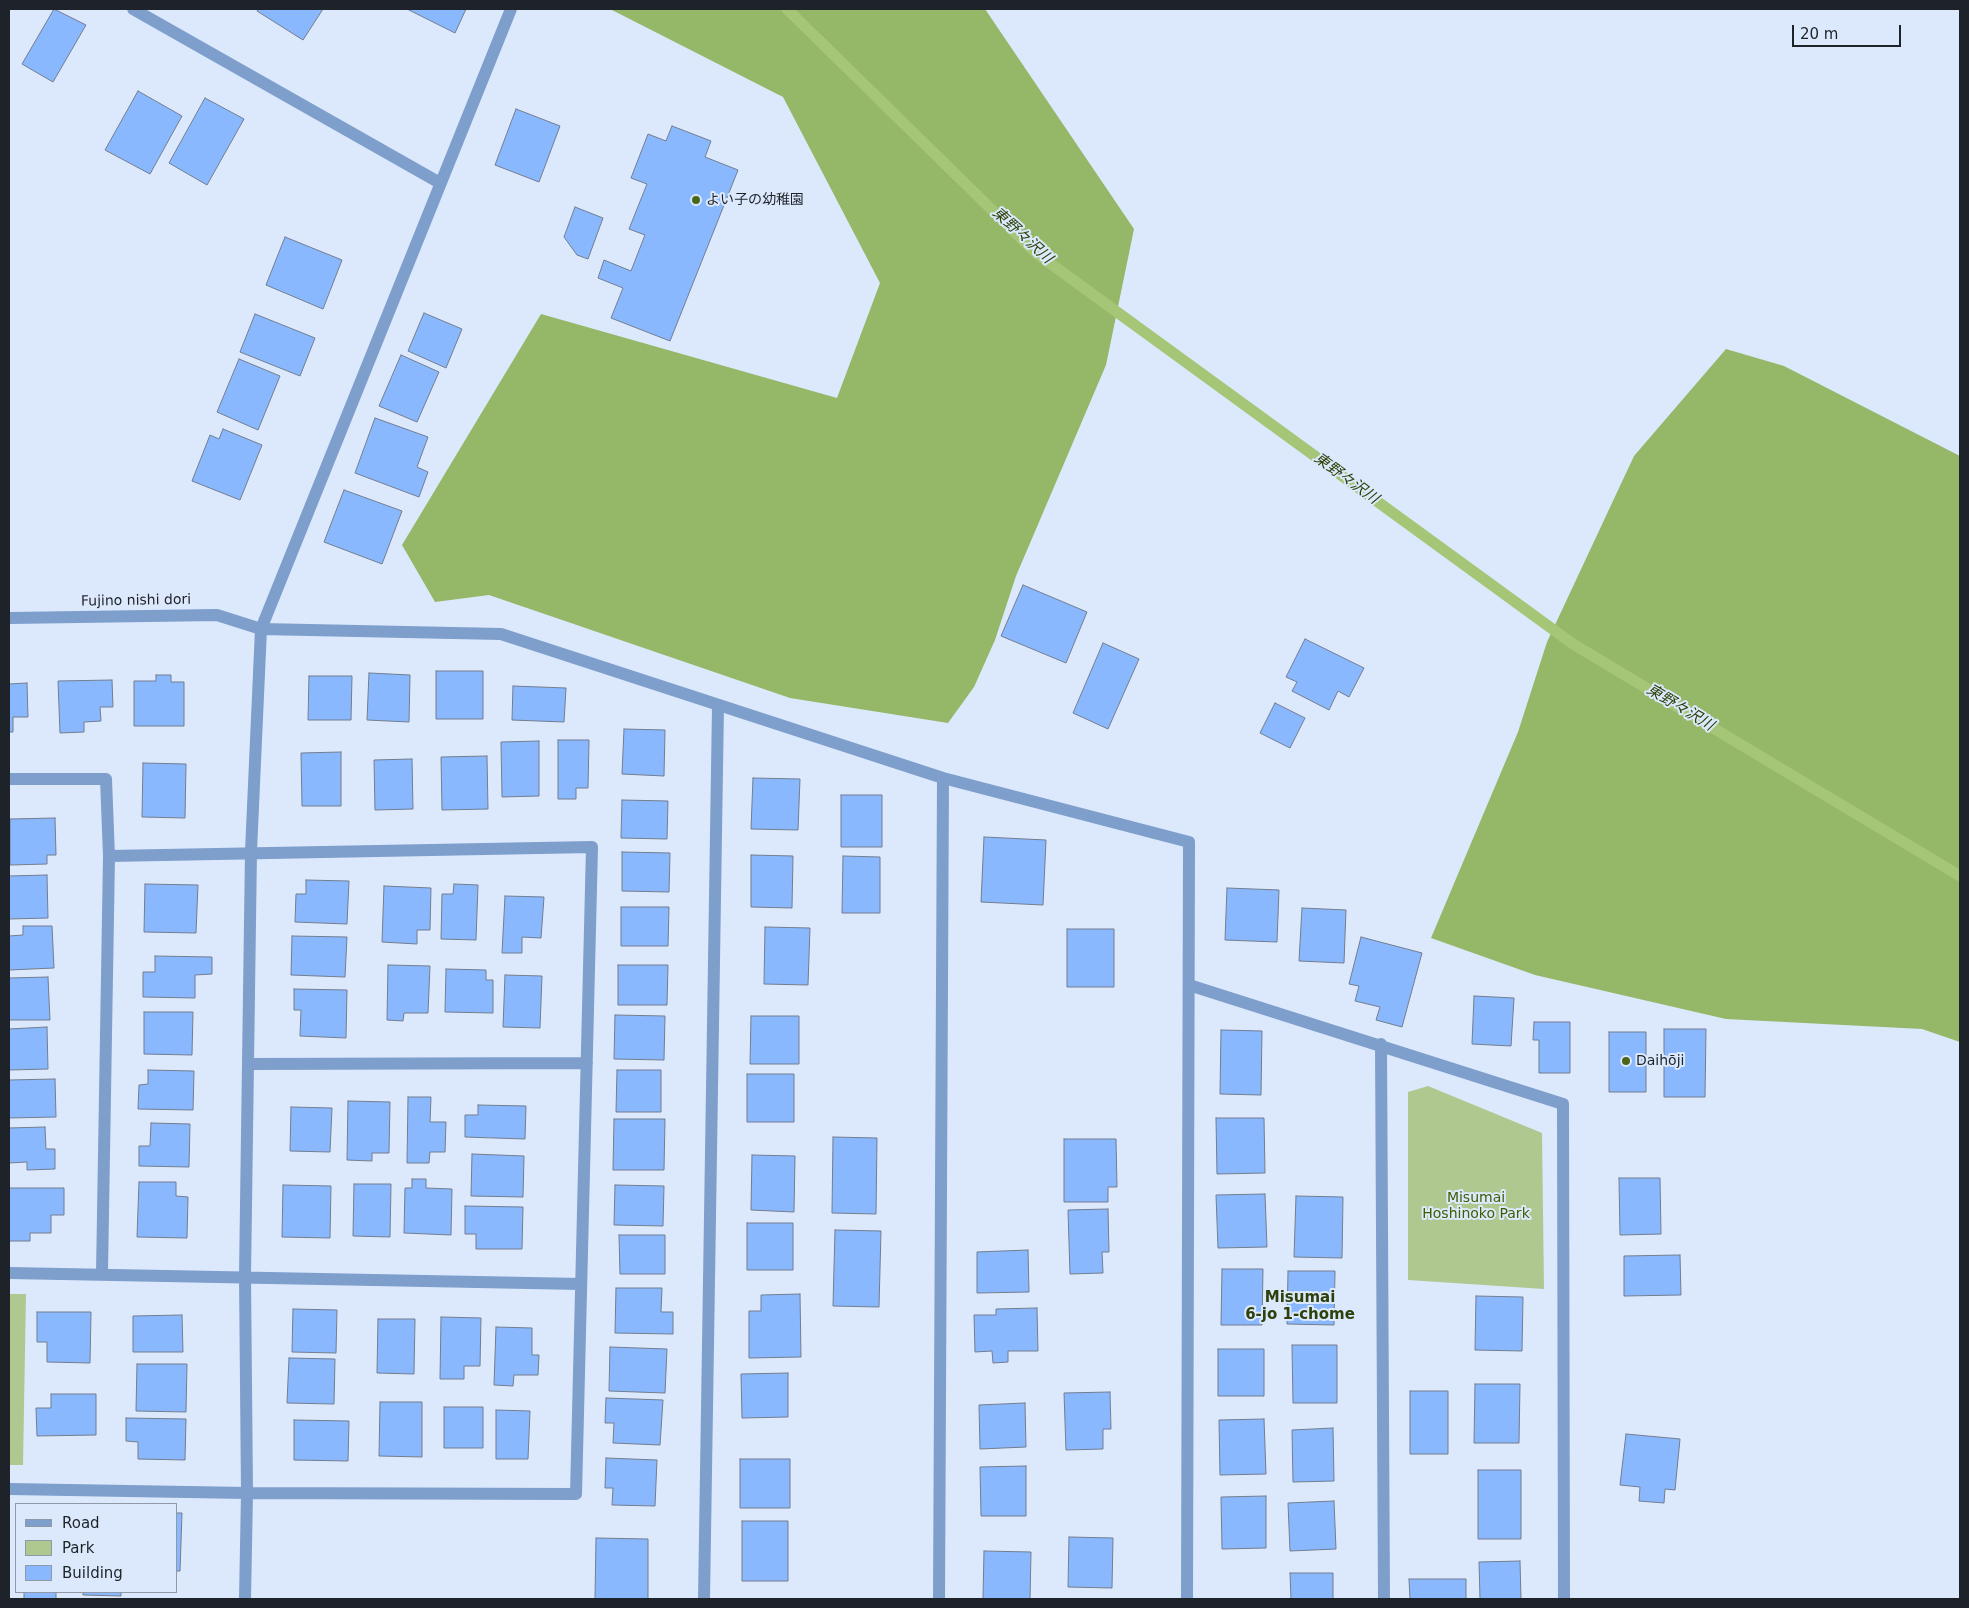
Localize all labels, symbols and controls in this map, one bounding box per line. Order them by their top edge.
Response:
scale bar [1794,15,1903,47]
text: 20 m [1800,25,1838,43]
place label: よい子の幼稚園 [706,192,804,208]
marker: よい子の幼稚園 [690,194,702,206]
water label: 東野々沢川 [988,204,1056,268]
water label: 東野々沢川 [1310,450,1382,508]
street label: Fujino nishi dori [81,592,191,610]
water label: 東野々沢川 [1643,681,1717,735]
place label: Daihōji [1636,1053,1684,1069]
marker: Daihōji [1620,1055,1632,1067]
park label: Misumai Hoshinoko Park [1422,1190,1530,1222]
district label: Misumai 6-jo 1-chome [1245,1289,1355,1324]
legend [15,1503,178,1593]
text: Road [62,1514,100,1532]
text: Park [62,1539,94,1557]
text: Building [62,1564,123,1582]

